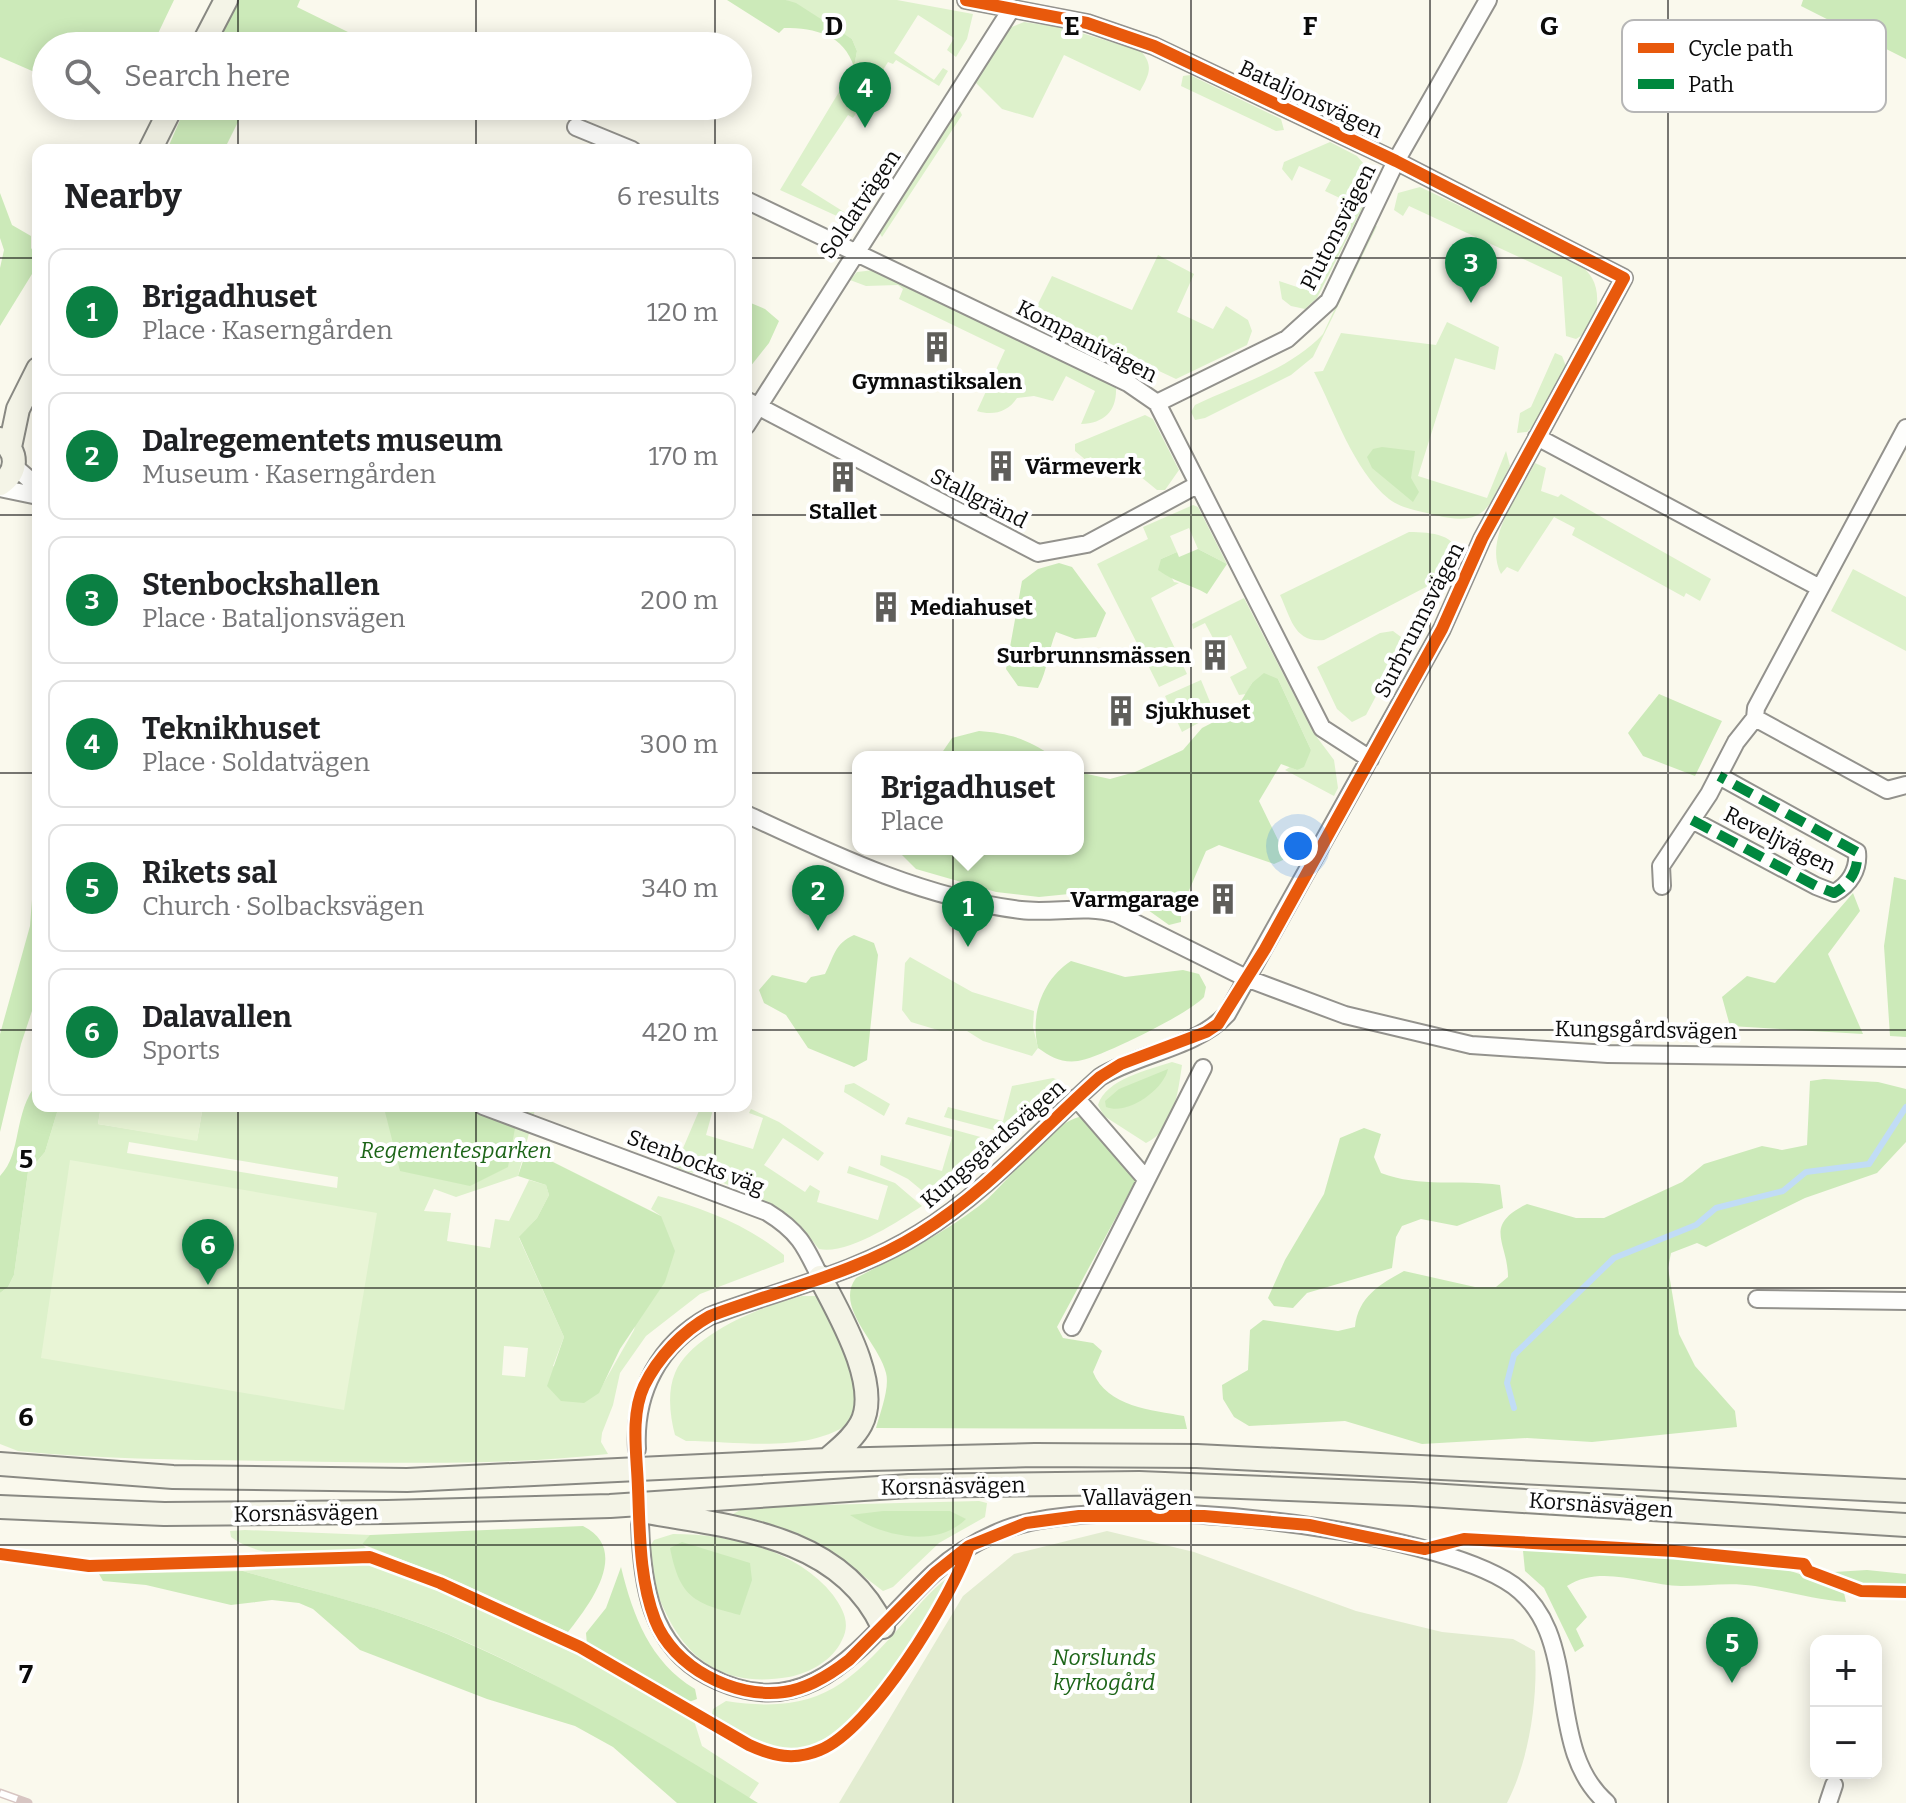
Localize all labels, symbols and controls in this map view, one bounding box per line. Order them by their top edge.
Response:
text: D [825,11,843,42]
text: E [1064,11,1080,42]
text: F [1303,11,1318,42]
text: G [1540,11,1559,42]
legend [1622,20,1886,112]
search box [32,32,752,120]
text: Cycle path [1688,35,1793,62]
icon: search [60,54,104,98]
street label: Bataljonsvägen [1235,54,1387,144]
text: Search here [124,58,291,94]
pin: 4 [839,62,891,128]
text: Path [1688,71,1734,98]
street label: Soldatvägen [814,144,906,264]
street label: Plutonsvägen [1295,159,1381,295]
text: Nearby [64,176,182,217]
text: 6 results [617,181,720,212]
pin: 3 [1445,237,1497,303]
text: Brigadhuset [142,279,317,315]
street label: Kompanivägen [1012,294,1162,388]
text: 1 [86,297,98,328]
text: 120 m [647,297,718,328]
text: Place · Kaserngården [142,315,393,346]
building icon: Gymnastiksalen [920,330,954,364]
place label: Gymnastiksalen [852,368,1022,395]
text: Dalregementets museum [142,423,503,459]
text: 2 [85,441,99,472]
text: 170 m [648,441,718,472]
building icon: Värmeverk [984,449,1018,483]
place label: Värmeverk [1025,453,1141,480]
text: Museum · Kaserngården [142,459,436,490]
building icon: Stallet [826,460,860,494]
street label: Stallgränd [926,462,1032,534]
place label: Stallet [809,498,877,525]
street label: Surbrunnsvägen [1368,538,1470,702]
text: Stenbockshallen [142,567,379,603]
text: 3 [85,585,99,616]
text: 200 m [641,585,718,616]
building icon: Mediahuset [869,590,903,624]
place label: Mediahuset [910,594,1033,621]
text: Place · Bataljonsvägen [142,603,406,634]
building icon: Surbrunnsmässen [1198,638,1232,672]
place label: Surbrunnsmässen [997,642,1191,669]
building icon: Sjukhuset [1104,694,1138,728]
place label: Sjukhuset [1145,698,1251,725]
text: Teknikhuset [142,711,321,747]
text: 4 [84,729,100,760]
text: 300 m [640,729,718,760]
text: Place · Soldatvägen [142,747,370,778]
popup [852,751,1084,855]
text: Brigadhuset [880,770,1056,806]
street label: Reveljvägen [1720,800,1840,880]
text: Place [880,806,944,837]
your location [1278,826,1318,866]
text: Rikets sal [142,855,277,891]
pin: 2 [792,865,844,931]
text: 5 [85,873,99,904]
text: 340 m [641,873,718,904]
pin: 1 [942,881,994,947]
building icon: Varmgarage [1206,882,1240,916]
place label: Varmgarage [1070,886,1199,913]
text: Church · Solbacksvägen [142,891,424,922]
text: Dalavallen [142,999,292,1035]
street label: Kungsgårdsvägen [1554,1015,1738,1045]
text: 6 [84,1017,100,1048]
text: 420 m [642,1017,718,1048]
text: Sports [142,1035,220,1066]
street label: Kungsgårdsvägen [915,1074,1071,1214]
street label: Stenbocks väg [623,1123,769,1201]
park label: Regementesparken [360,1137,552,1164]
text: 5 [19,1144,33,1175]
pin: 6 [182,1219,234,1285]
text: 6 [18,1402,34,1433]
street label: Korsnäsvägen [880,1471,1026,1501]
street label: Vallavägen [1082,1484,1192,1511]
street label: Korsnäsvägen [1528,1486,1674,1524]
street label: Korsnäsvägen [233,1498,379,1528]
pin: 5 [1706,1617,1758,1683]
map controls [1810,1635,1882,1779]
button: + [1810,1635,1882,1707]
park label: Norslunds kyrkogård [1052,1644,1156,1696]
text: 7 [19,1659,33,1690]
button: − [1810,1707,1882,1779]

